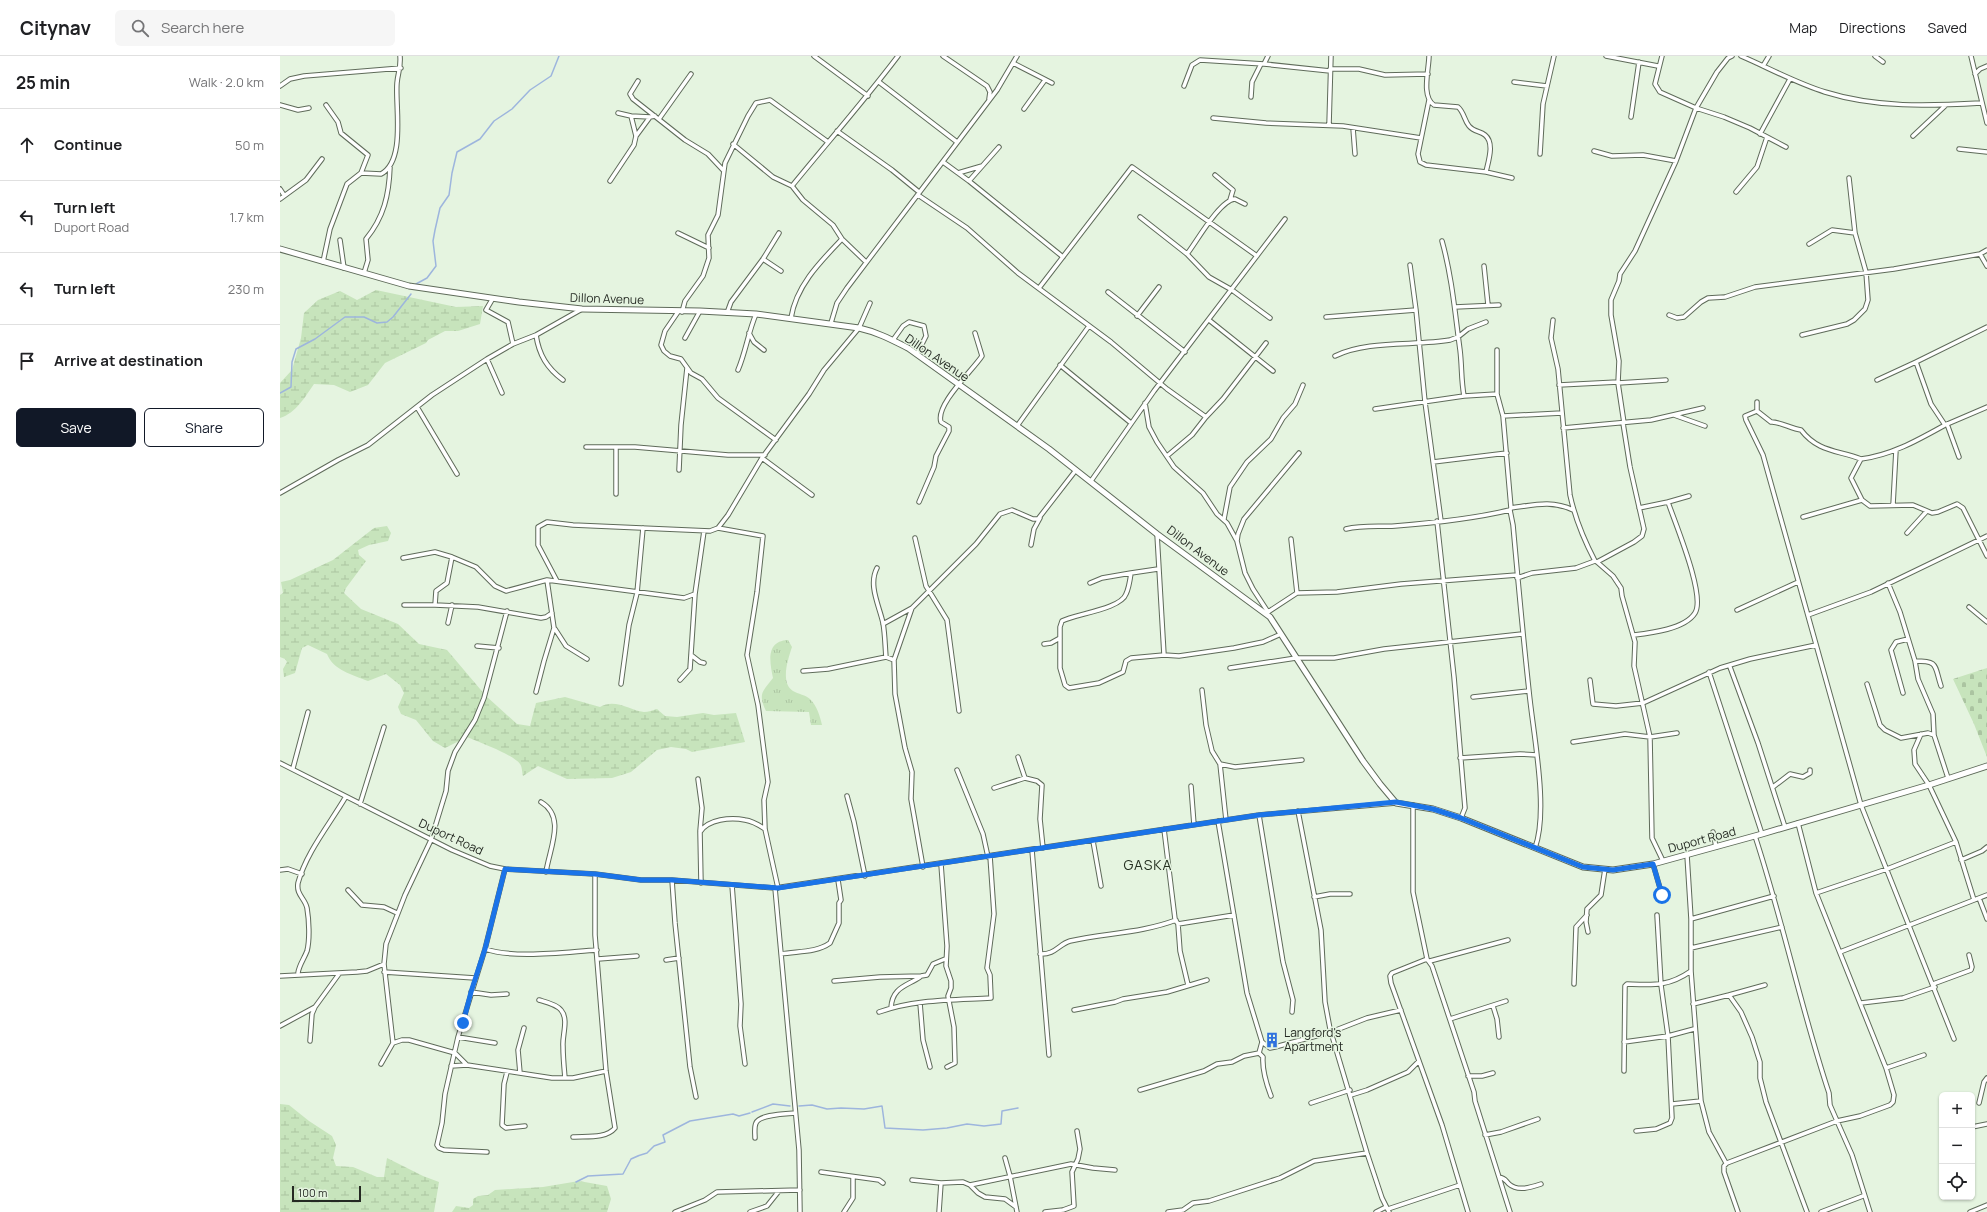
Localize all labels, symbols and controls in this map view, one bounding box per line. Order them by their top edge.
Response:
search box [115,10,395,46]
text: Citynav [20,15,91,41]
icon: search [129,17,151,39]
text: Search here [161,17,244,38]
text: Map [1789,18,1817,37]
text: Directions [1839,18,1906,37]
text: Saved [1928,18,1967,37]
text: 25 min [16,71,70,94]
text: Walk · 2.0 km [189,73,264,91]
icon: ahead [16,134,38,156]
text: Continue [54,134,122,155]
text: 50 m [235,136,264,154]
text: Turn left [54,197,116,218]
icon: left [16,206,38,228]
text: 1.7 km [230,208,264,226]
text: Duport Road [54,218,129,236]
icon: left [16,278,38,300]
text: Turn left [54,278,116,299]
text: 230 m [228,280,264,298]
street label: Dillon Avenue [570,289,644,308]
street label: Dillon Avenue [902,330,973,385]
icon: arrive [16,350,38,372]
text: Arrive at destination [54,350,203,371]
button: Save [16,408,136,447]
button: Share [144,408,264,447]
street label: Dillon Avenue [1164,521,1233,580]
street label: Duport Road [416,814,486,859]
street label: Duport Road [1666,822,1738,857]
district label: GASKA [1124,855,1173,874]
route start [1653,886,1671,904]
route end [454,1014,472,1032]
place label: Langford's Apartment [1284,1024,1344,1055]
building icon: Langford's Apartment [1263,1031,1281,1049]
map controls [1939,1092,1975,1200]
button: + [1939,1092,1975,1128]
button: − [1939,1128,1975,1164]
button: locate [1939,1164,1975,1200]
scale bar [292,1184,361,1203]
text: 100 m [298,1185,327,1200]

